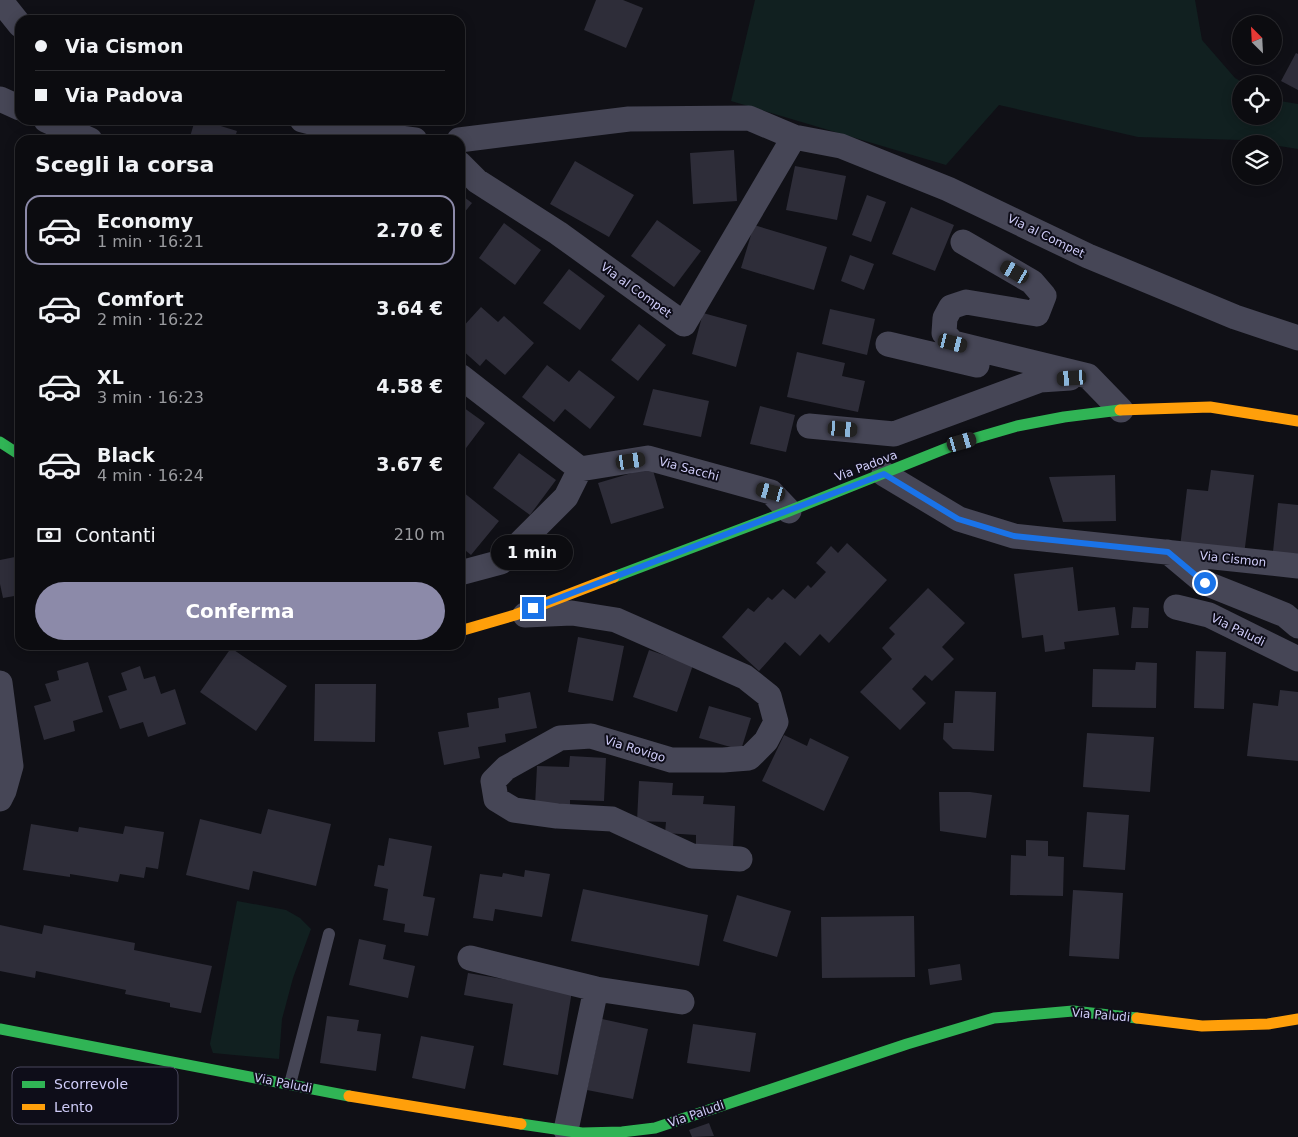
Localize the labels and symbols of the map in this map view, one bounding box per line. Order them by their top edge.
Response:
north arrow [1232,15,1282,65]
street label: Via al Compet [1005,211,1087,261]
car [998,258,1031,286]
street label: Via al Compet [598,260,674,321]
car [936,332,969,354]
car [1056,369,1087,387]
car [827,420,858,438]
car [945,431,978,453]
street label: Via Padova [833,448,899,484]
car [615,451,646,471]
street label: Via Sacchi [657,454,721,484]
car [754,481,787,503]
callout: 1 min [492,536,574,570]
street label: Via Cismon [1199,549,1267,569]
route start [1194,572,1216,594]
route end [522,597,544,619]
street label: Via Paludi [1209,611,1267,649]
street label: Via Rovigo [603,733,667,765]
street label: Via Paludi [1071,1005,1131,1025]
legend [12,1067,178,1124]
street label: Via Paludi [253,1071,313,1095]
text: Scorrevole [54,1076,128,1092]
street label: Via Paludi [666,1098,726,1130]
text: Lento [54,1099,93,1115]

